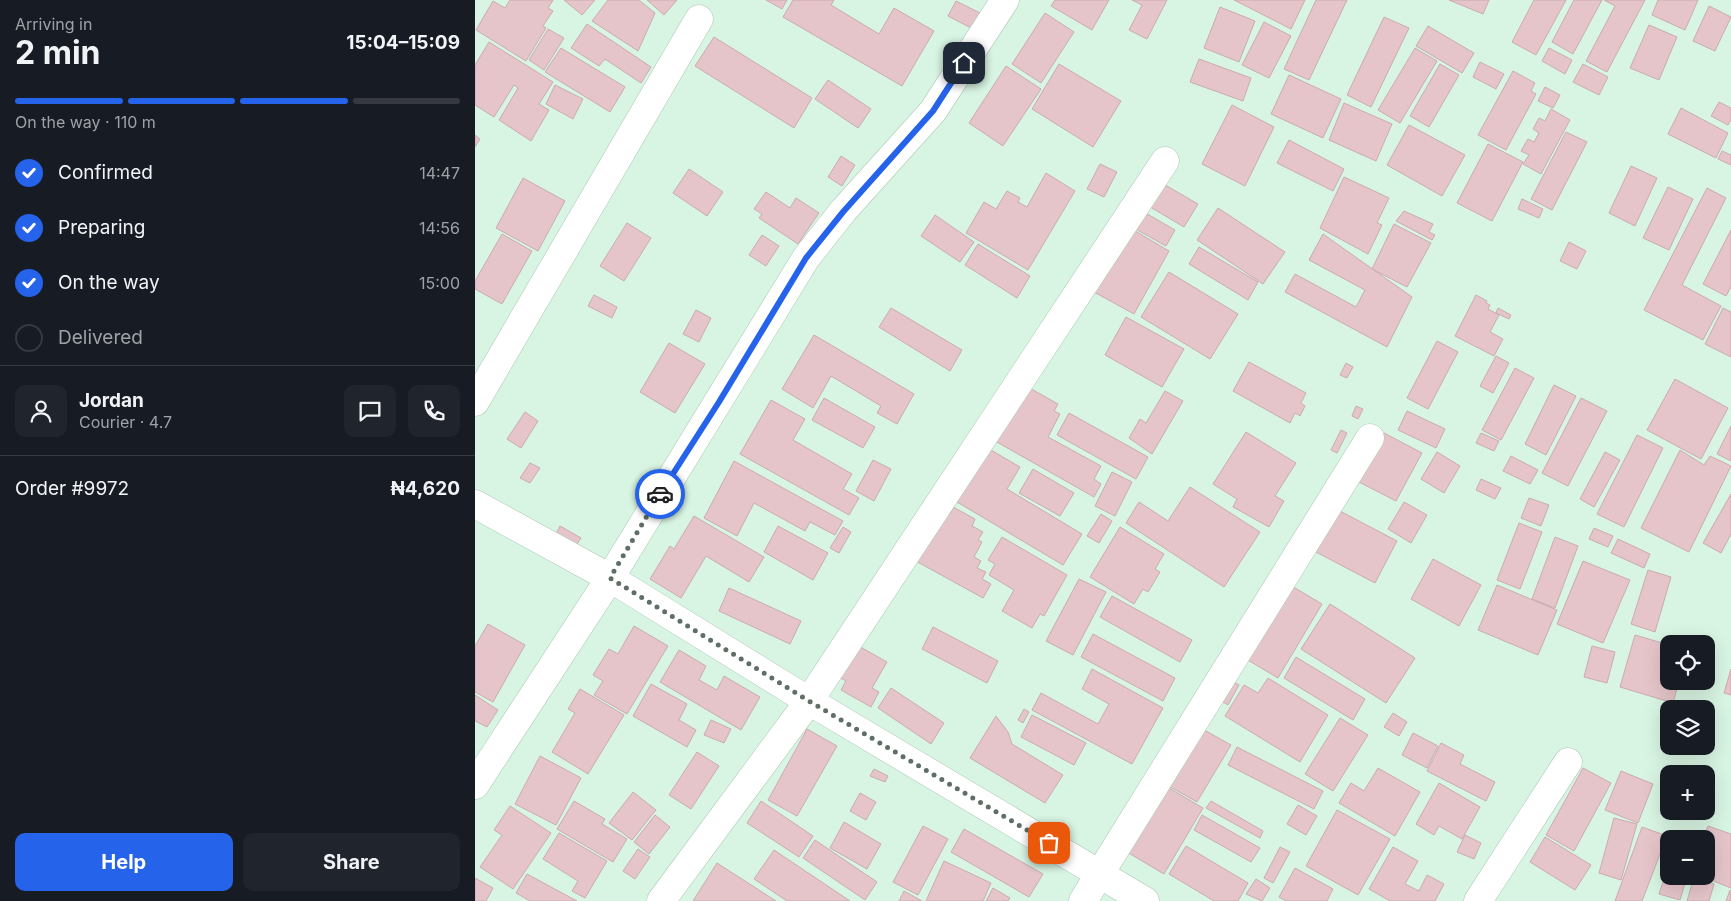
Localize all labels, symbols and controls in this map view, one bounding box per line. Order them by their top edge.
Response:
text: Arriving in [15,14,92,34]
text: 15:04–15:09 [346,31,460,54]
text: 2 min [15,33,101,72]
pin [943,42,985,84]
icon: home [950,49,978,77]
text: On the way · 110 m [15,112,156,132]
icon: check [15,159,43,187]
text: Confirmed [58,161,153,184]
text: 14:47 [419,163,460,183]
icon: check [15,214,43,242]
text: Preparing [58,216,145,239]
text: 14:56 [419,218,460,238]
icon: check [15,269,43,297]
text: On the way [58,271,160,294]
text: 15:00 [419,273,460,293]
text: Delivered [58,326,143,349]
button: person [15,385,67,437]
button: chat [344,385,396,437]
button: phone [408,385,460,437]
text: Jordan [79,389,144,412]
text: Courier · 4.7 [79,412,172,432]
courier [635,469,685,519]
text: Order #9972 [15,477,129,500]
text: ₦4,620 [390,477,460,500]
icon: car [646,480,674,508]
map controls [1660,635,1715,885]
button: locate [1660,635,1715,690]
button: layers [1660,700,1715,755]
button: + [1660,765,1715,820]
pin [1028,822,1070,864]
icon: bag [1035,829,1063,857]
button: − [1660,830,1715,885]
button: Help [15,833,233,891]
button: Share [243,833,460,891]

